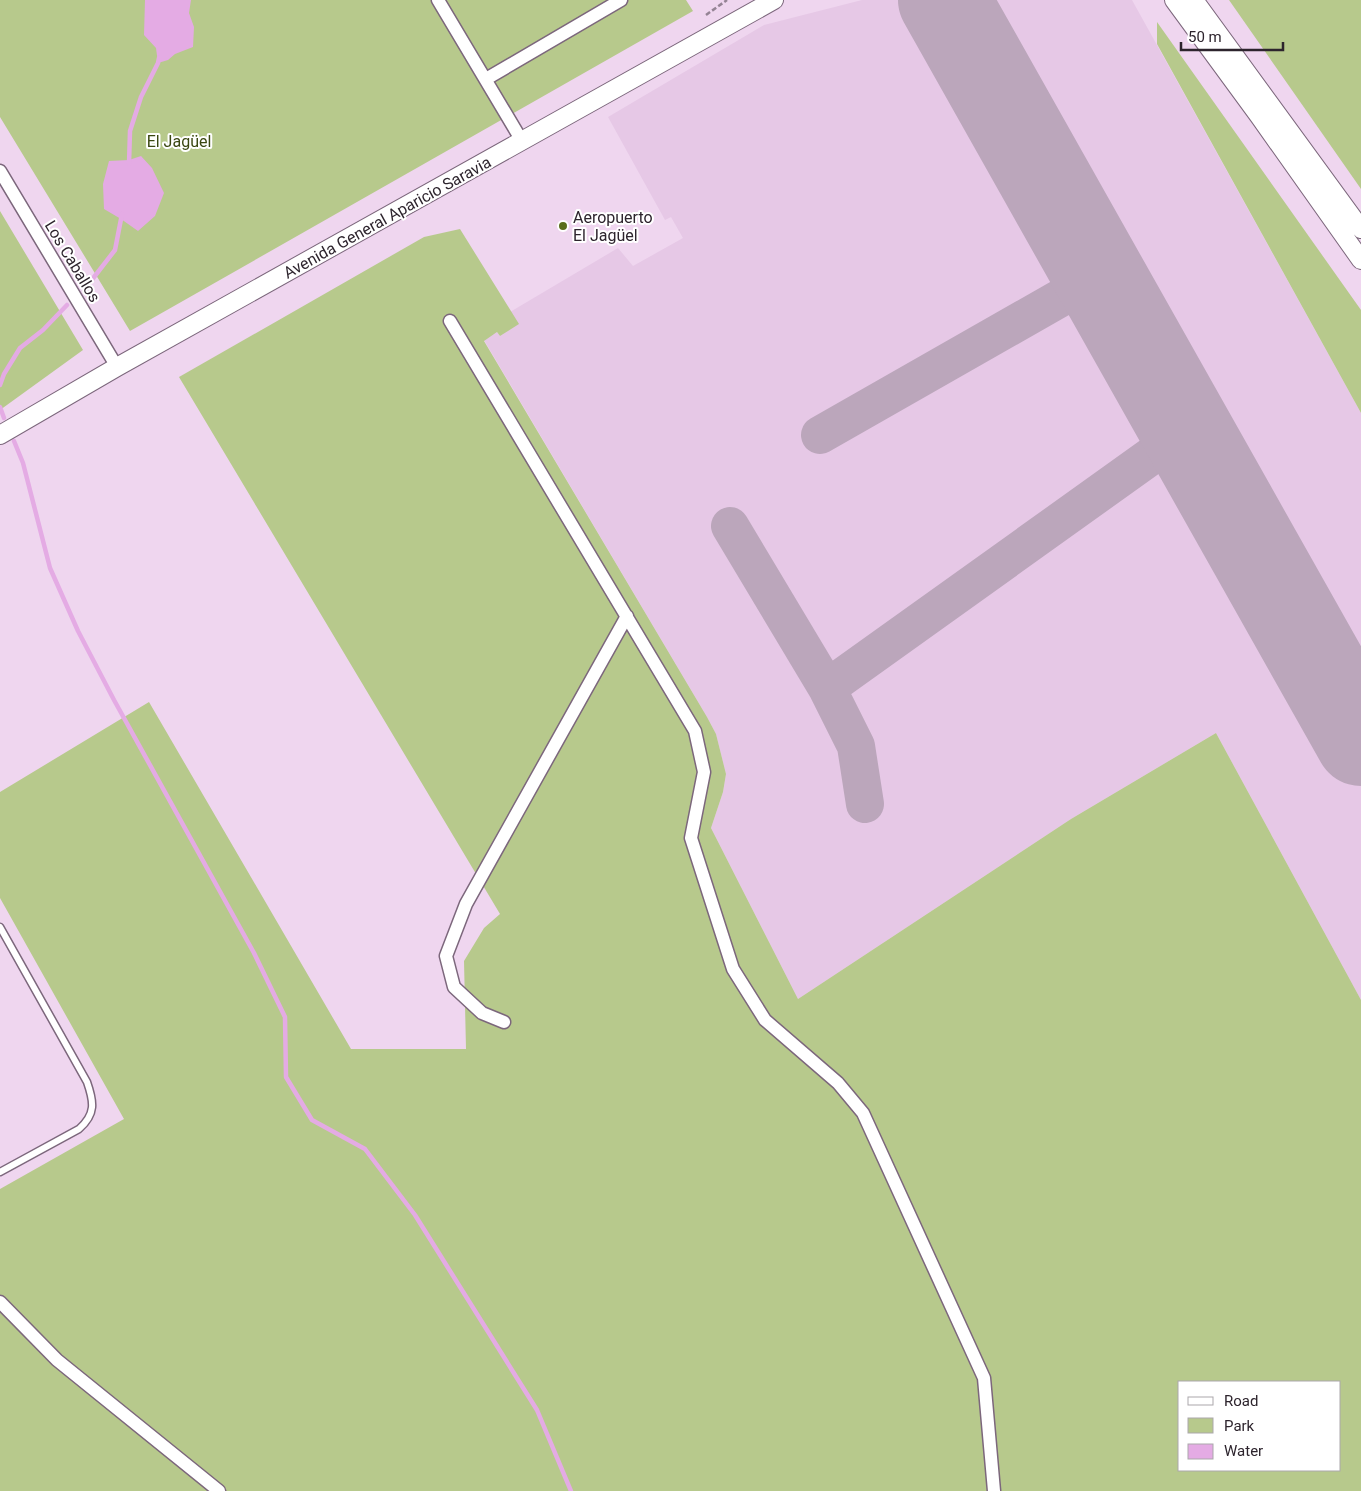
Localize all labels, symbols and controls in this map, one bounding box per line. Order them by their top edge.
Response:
scale bar [1181,20,1284,52]
text: 50 m [1188,28,1222,46]
park label: El Jagüel [147,132,211,151]
street label: Avenida General Aparicio Saravia [280,152,494,282]
place label: Aeropuerto El Jagüel [573,208,653,245]
street label: Los Caballos [41,217,104,306]
marker: Aeropuerto El Jagüel [557,220,569,232]
legend [1178,1381,1341,1471]
text: Road [1224,1392,1258,1410]
text: Park [1224,1417,1255,1435]
text: Water [1224,1442,1263,1460]

